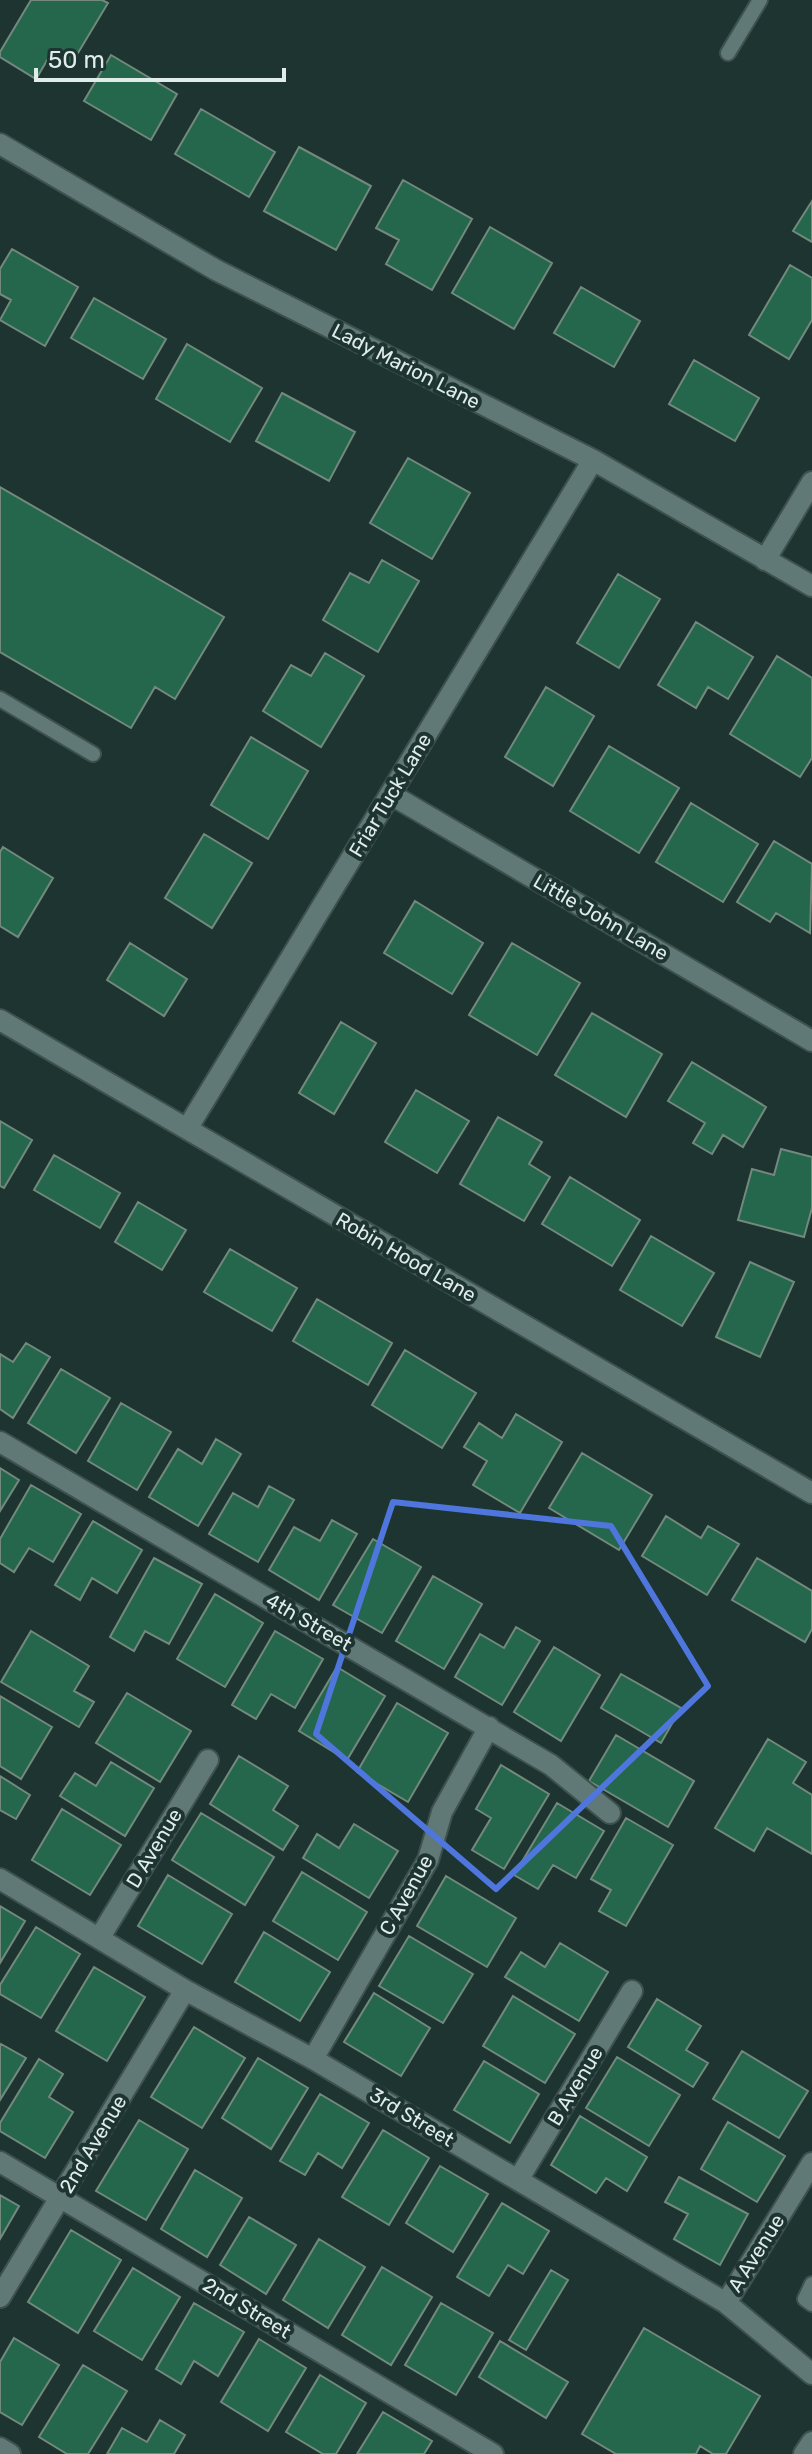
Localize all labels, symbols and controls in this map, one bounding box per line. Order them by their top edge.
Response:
scale bar [36,32,284,82]
text: 50 m [48,46,105,74]
street label: Lady Marion Lane [328,318,484,414]
street label: Friar Tuck Lane [344,729,436,861]
street label: Little John Lane [529,869,673,965]
street label: Robin Hood Lane [332,1207,480,1307]
street label: 4th Street [262,1588,356,1656]
street label: D Avenue [121,1804,187,1892]
street label: C Avenue [374,1851,438,1939]
street label: B Avenue [542,2042,608,2130]
street label: 3rd Street [366,2082,459,2152]
street label: 2nd Avenue [54,2091,132,2197]
street label: A Avenue [723,2210,789,2296]
street label: 2nd Street [199,2272,296,2344]

